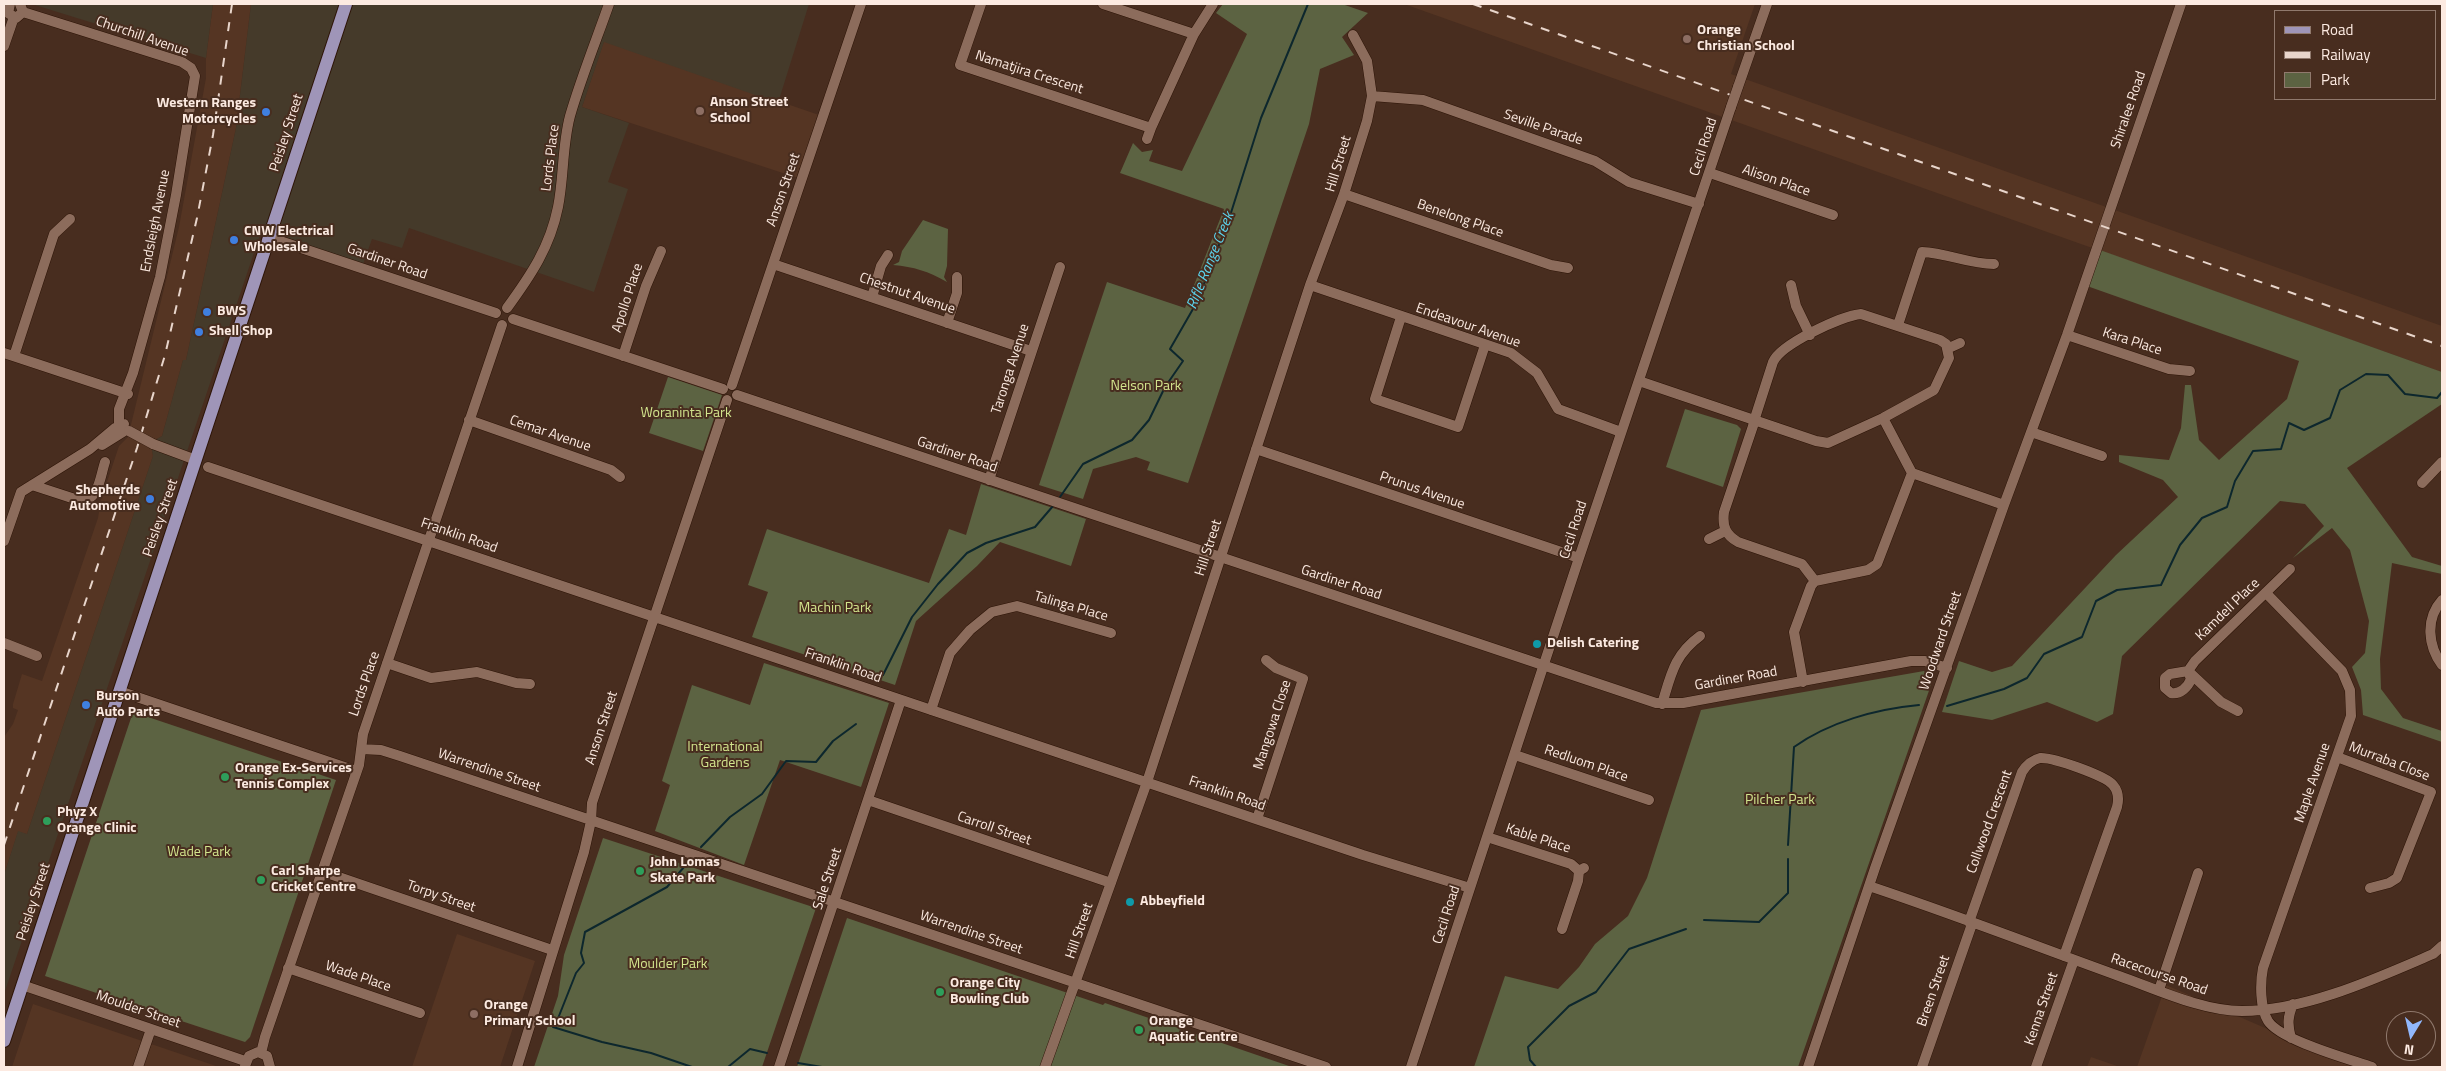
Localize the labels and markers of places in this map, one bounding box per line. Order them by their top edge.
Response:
place label: Orange Christian School [1697,23,1795,56]
marker: Orange Christian School [1681,33,1693,45]
place label: Anson Street School [710,95,788,128]
place label: Western Ranges Motorcycles [157,96,256,128]
marker: Anson Street School [694,105,706,117]
marker: Western Ranges Motorcycles [260,106,272,118]
place label: CNW Electrical Wholesale [244,224,333,256]
marker: CNW Electrical Wholesale [228,234,240,246]
place label: BWS [217,304,246,320]
marker: BWS [201,306,213,318]
place label: Shell Shop [209,324,273,340]
marker: Shell Shop [193,326,205,338]
place label: Shepherds Automotive [69,483,140,516]
marker: Shepherds Automotive [144,493,156,505]
place label: Delish Catering [1547,636,1639,652]
marker: Delish Catering [1531,638,1543,650]
place label: Burson Auto Parts [96,689,160,722]
marker: Burson Auto Parts [80,699,92,711]
place label: Orange Ex-Services Tennis Complex [235,761,352,794]
marker: Orange Ex-Services Tennis Complex [219,771,231,783]
place label: Phyz X Orange Clinic [57,805,137,838]
marker: Phyz X Orange Clinic [41,815,53,827]
place label: John Lomas Skate Park [650,855,720,888]
place label: Carl Sharpe Cricket Centre [271,864,356,896]
marker: John Lomas Skate Park [634,865,646,877]
marker: Carl Sharpe Cricket Centre [255,874,267,886]
place label: Abbeyfield [1140,894,1205,910]
marker: Abbeyfield [1124,896,1136,908]
place label: Orange City Bowling Club [950,976,1029,1009]
marker: Orange City Bowling Club [934,986,946,998]
place label: Orange Primary School [484,998,576,1030]
marker: Orange Primary School [468,1008,480,1020]
place label: Orange Aquatic Centre [1149,1014,1238,1046]
marker: Orange Aquatic Centre [1133,1024,1145,1036]

